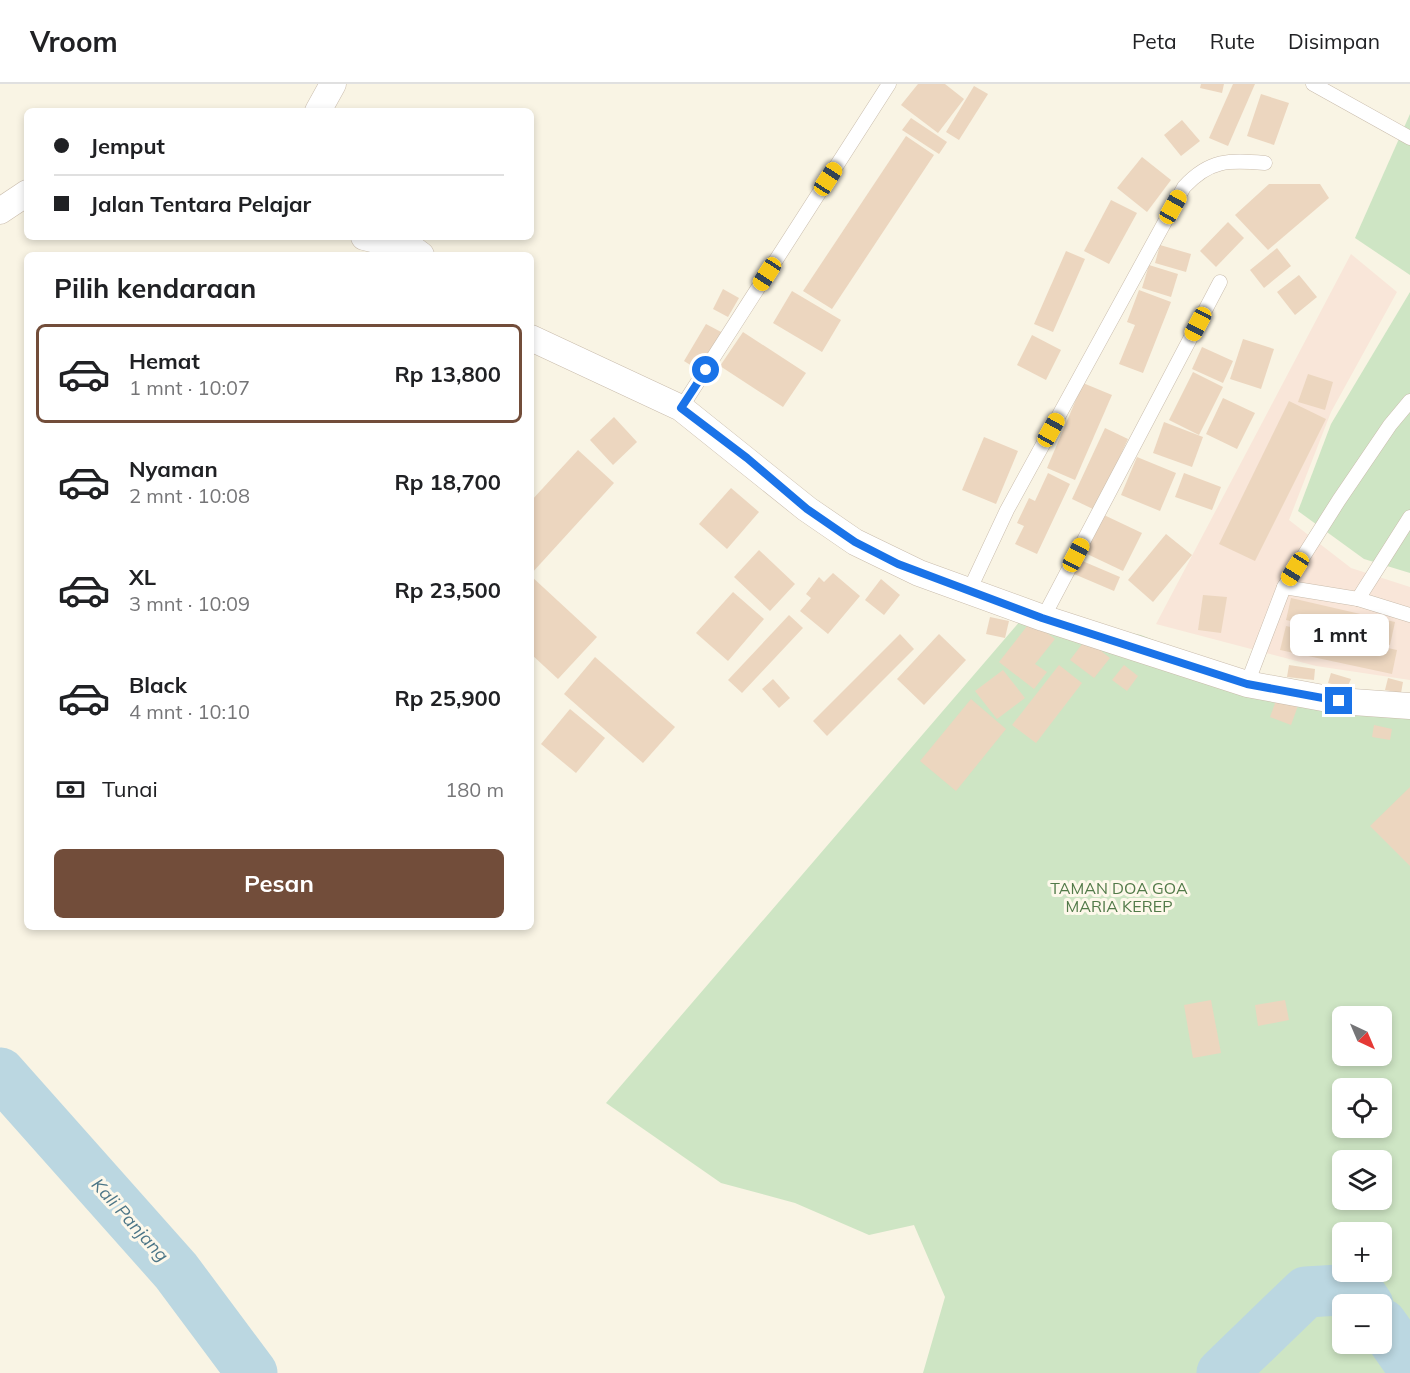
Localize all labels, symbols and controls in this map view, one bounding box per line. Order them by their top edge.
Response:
text: Vroom [30,24,118,59]
text: Peta [1132,28,1177,54]
text: Rute [1210,28,1255,54]
text: Disimpan [1288,28,1380,54]
text: Jemput [90,132,165,160]
car [811,159,845,199]
car [1156,187,1190,227]
text: Jalan Tentara Pelajar [90,190,311,218]
car [750,254,784,294]
text: Pilih kendaraan [54,271,256,305]
car [1182,304,1214,344]
icon: car [57,347,111,401]
text: Hemat [129,347,200,375]
route start [692,356,719,383]
text: Rp 13,800 [394,360,501,388]
text: 1 mnt · 10:07 [129,375,250,400]
car [1034,410,1068,450]
icon: car [57,455,111,509]
text: Nyaman [129,455,218,483]
text: Rp 18,700 [394,468,501,496]
text: 2 mnt · 10:08 [129,483,250,508]
car [1060,535,1092,575]
car [1278,549,1312,589]
icon: car [57,563,111,617]
text: XL [129,563,156,591]
text: Rp 23,500 [394,576,501,604]
text: 3 mnt · 10:09 [129,591,250,616]
callout: 1 mnt [1290,614,1388,656]
text: 1 mnt [1312,622,1367,647]
icon: car [57,671,111,725]
text: Black [129,671,187,699]
text: Rp 25,900 [394,684,501,712]
route end [1325,687,1352,714]
text: 4 mnt · 10:10 [129,699,250,724]
icon: cash [54,773,87,806]
text: Tunai [102,775,158,803]
text: 180 m [445,777,504,802]
button: Pesan [54,849,504,918]
park label: TAMAN DOA GOA MARIA KEREP [1050,878,1188,916]
north arrow [1332,1006,1392,1066]
map controls [1332,1006,1392,1354]
button: locate [1332,1078,1392,1138]
button: layers [1332,1150,1392,1210]
water label: Kali Panjang [87,1173,174,1266]
button: + [1332,1222,1392,1282]
button: − [1332,1294,1392,1354]

